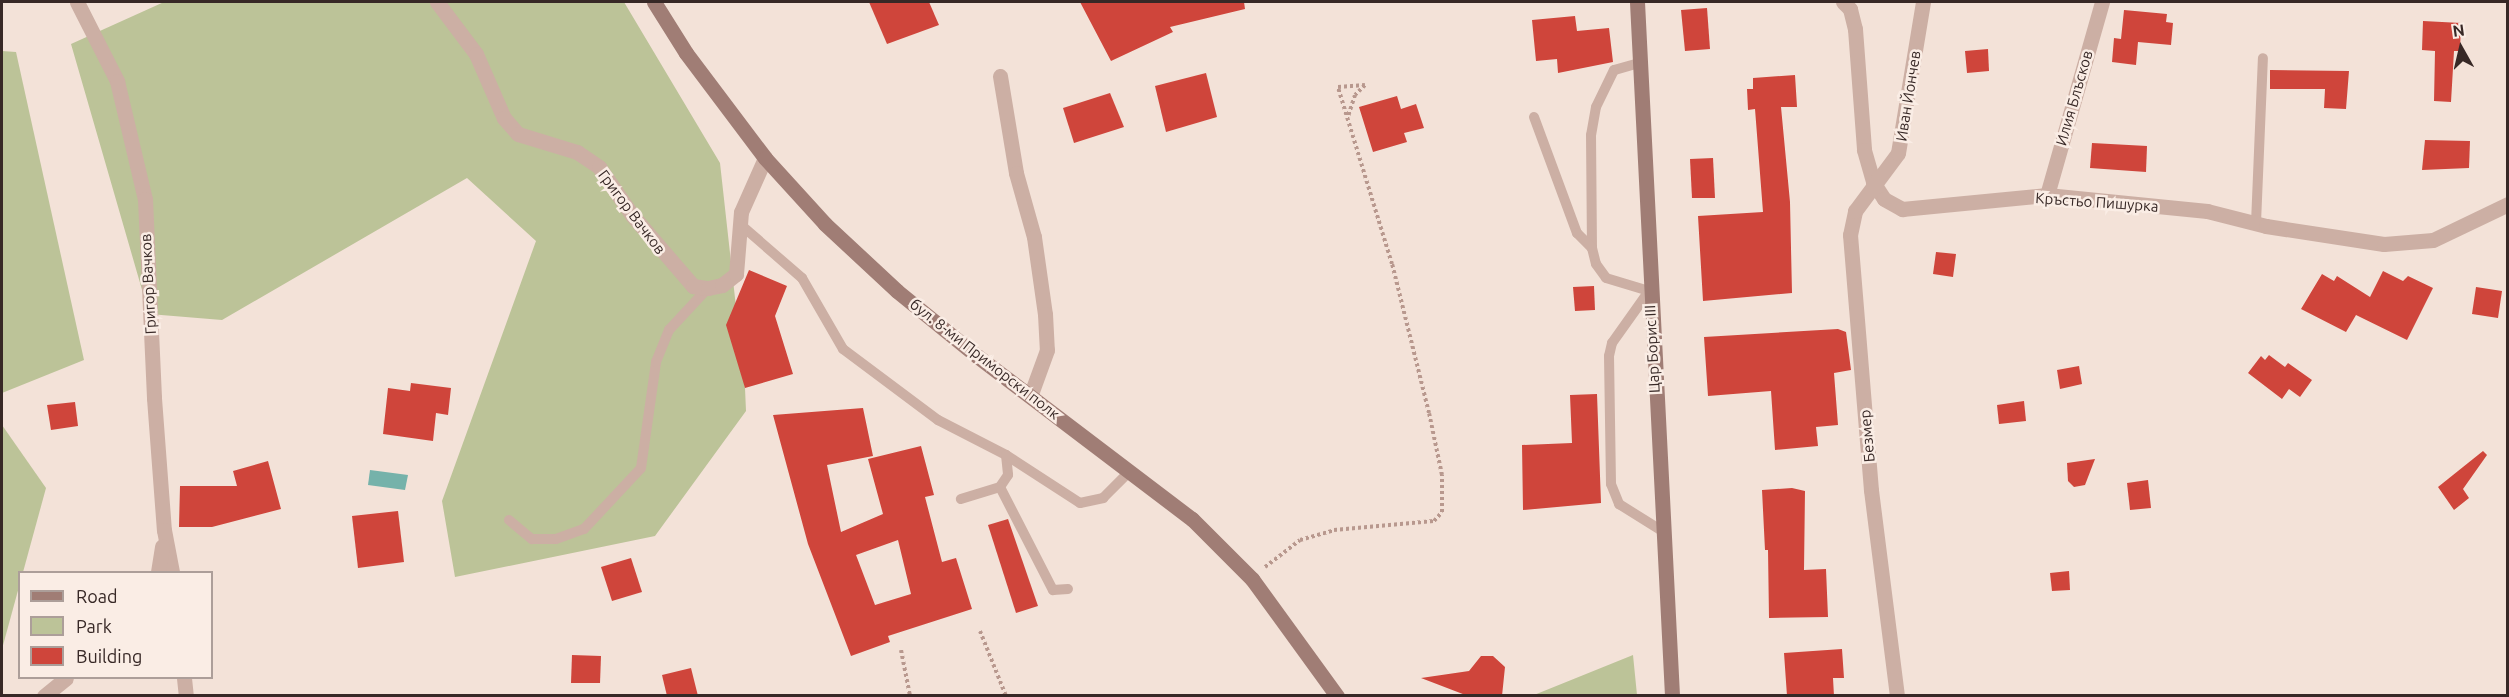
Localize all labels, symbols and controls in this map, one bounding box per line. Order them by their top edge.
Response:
north arrow [2431,18,2491,78]
text: N [2451,20,2466,40]
street label: Илия Блъсков [2052,48,2096,148]
street label: Иван Йончев [1892,49,1924,143]
street label: Григор Вачков [595,166,669,258]
street label: Кръстьо Пишурка [2035,189,2159,215]
street label: Григор Вачков [136,233,160,335]
street label: бул. 8-ми Приморски полк [907,295,1063,423]
street label: Цар Борис III [1641,305,1663,393]
street label: Безмер [1856,409,1878,463]
legend [18,571,213,679]
text: Road [76,586,118,606]
text: Park [76,616,112,636]
text: Building [76,646,142,666]

